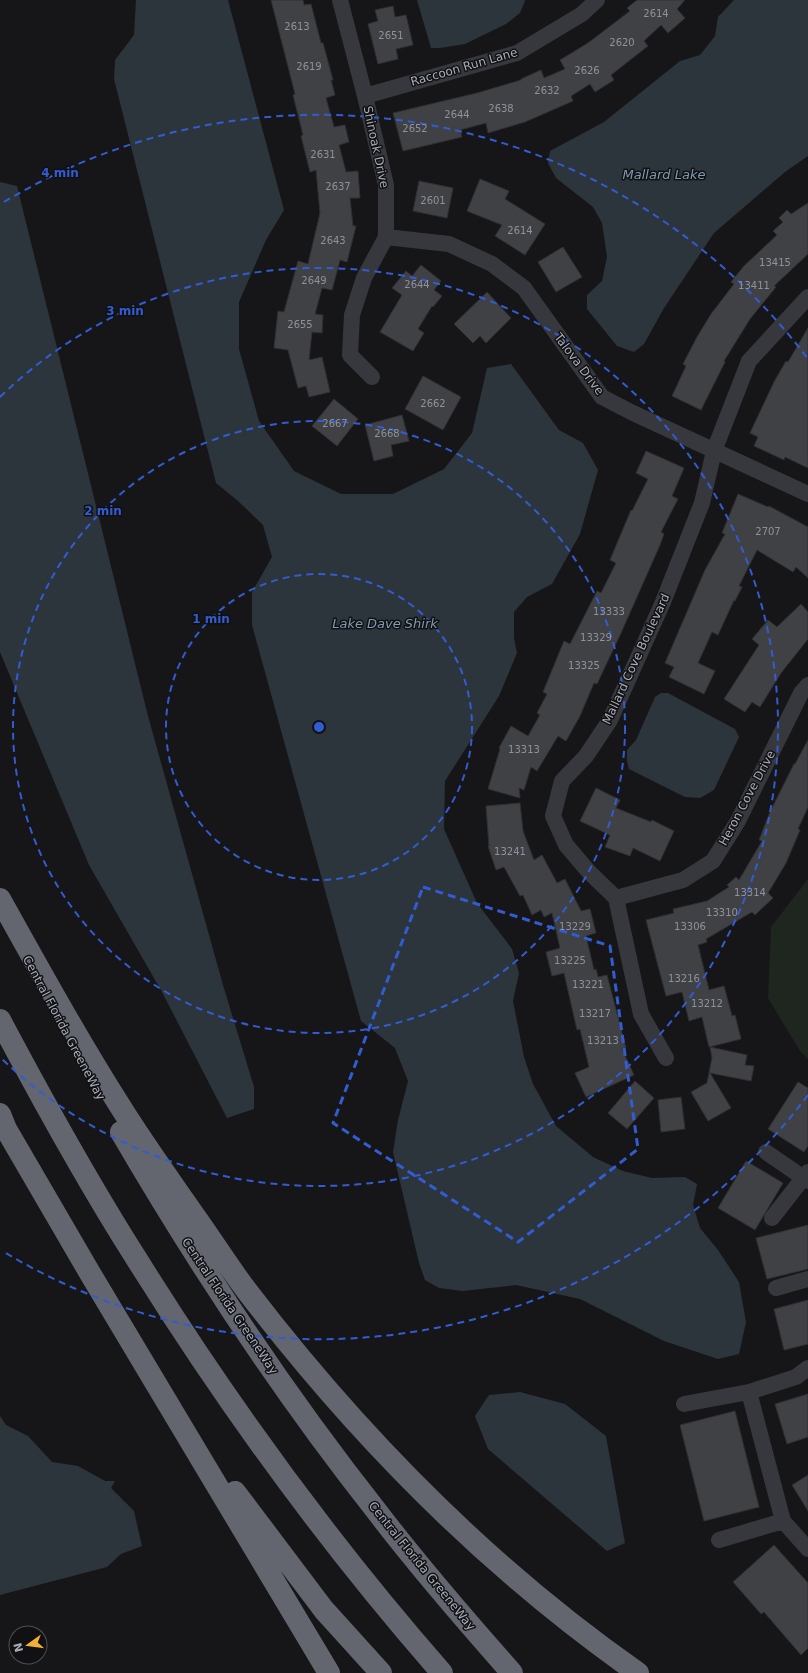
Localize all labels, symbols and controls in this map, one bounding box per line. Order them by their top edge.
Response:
house number: 2614 [643,8,669,19]
house number: 2613 [284,21,310,32]
house number: 2651 [378,30,404,41]
house number: 2620 [609,37,635,48]
street label: Raccoon Run Lane [409,45,519,89]
house number: 2619 [296,61,322,72]
house number: 2626 [574,65,600,76]
house number: 2632 [534,85,560,96]
house number: 2638 [488,103,514,114]
street label: Shinoak Drive [360,105,392,189]
house number: 2644 [444,109,470,120]
house number: 2652 [402,123,428,134]
house number: 2631 [310,149,336,160]
text: 4 min [41,166,79,180]
water label: Mallard Lake [623,167,705,182]
house number: 2637 [325,181,351,192]
house number: 2601 [420,195,446,206]
house number: 2614 [507,225,533,236]
house number: 2643 [320,235,346,246]
house number: 13415 [759,257,791,268]
house number: 2649 [301,275,327,286]
house number: 2644 [404,279,430,290]
house number: 13411 [738,280,770,291]
text: 3 min [106,304,144,318]
house number: 2655 [287,319,313,330]
street label: Talova Drive [551,330,607,398]
house number: 2662 [420,398,446,409]
house number: 2667 [322,418,348,429]
house number: 2668 [374,428,400,439]
text: 2 min [84,504,122,518]
house number: 2707 [755,526,781,537]
street label: Mallard Cove Boulevard [600,591,672,727]
house number: 13333 [593,606,625,617]
text: 1 min [192,612,230,626]
water label: Lake Dave Shirk [332,616,438,631]
house number: 13329 [580,632,612,643]
house number: 13325 [568,660,600,671]
centre of rings [312,720,326,734]
house number: 13313 [508,744,540,755]
street label: Heron Cove Drive [716,748,778,848]
house number: 13241 [494,846,526,857]
house number: 13314 [734,887,766,898]
house number: 13310 [706,907,738,918]
house number: 13229 [559,921,591,932]
house number: 13306 [674,921,706,932]
street label: Central Florida GreeneWay [20,953,108,1103]
house number: 13225 [554,955,586,966]
house number: 13216 [668,973,700,984]
house number: 13221 [572,979,604,990]
house number: 13212 [691,998,723,1009]
house number: 13217 [579,1008,611,1019]
house number: 13213 [587,1035,619,1046]
street label: Central Florida GreeneWay [179,1235,281,1377]
street label: Central Florida GreeneWay [366,1499,478,1633]
north arrow [8,1625,48,1665]
text: N [11,1641,26,1653]

